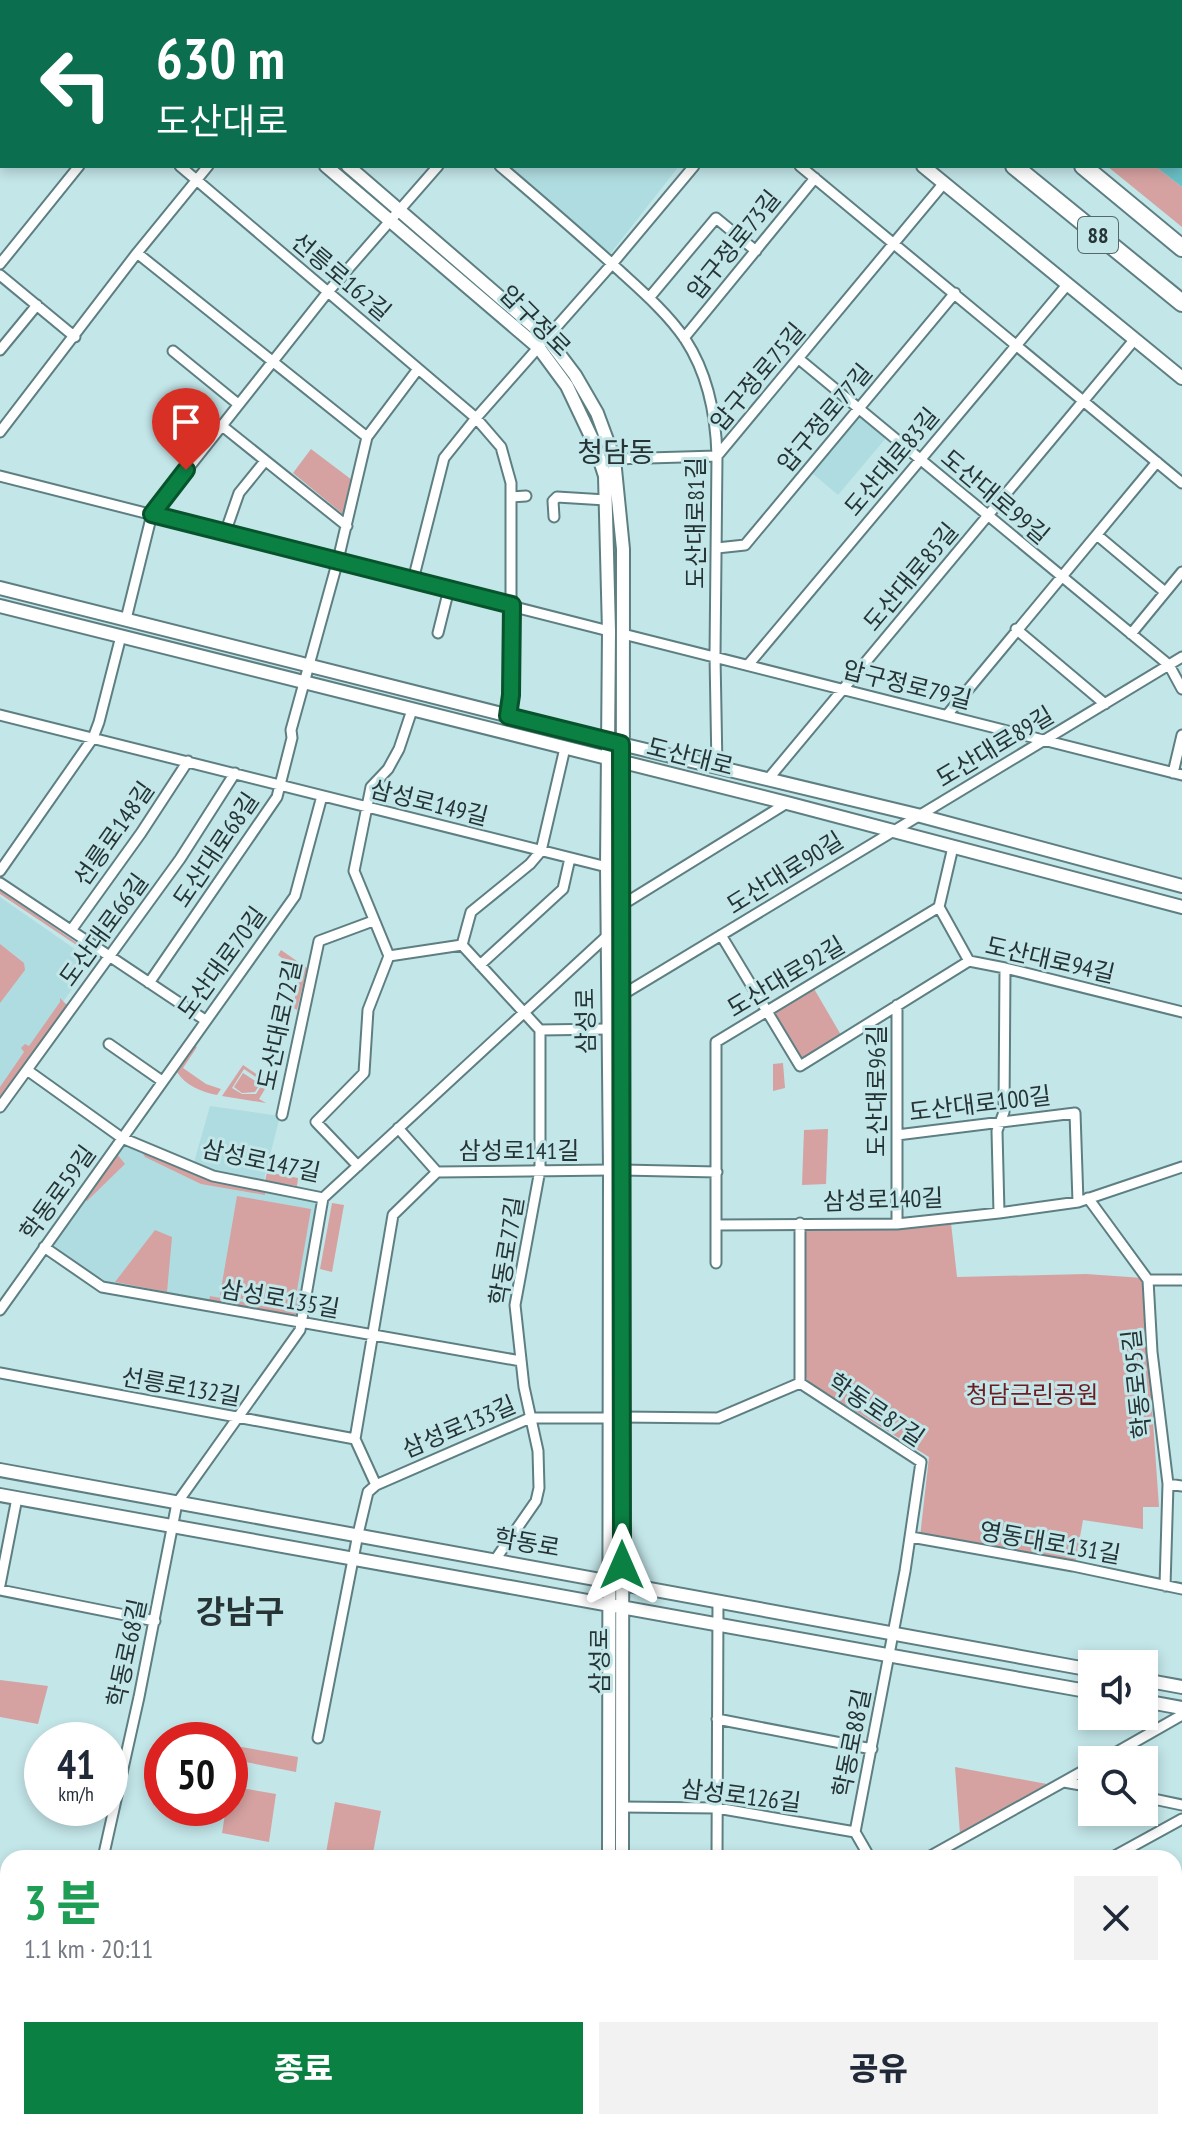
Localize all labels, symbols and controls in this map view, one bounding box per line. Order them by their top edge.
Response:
text: 630 m [156,22,285,94]
icon: left [24,32,128,136]
text: 도산대로 [156,97,288,144]
street label: 압구정로73길 [680,184,787,306]
road number: 88 [1078,217,1118,253]
street label: 선릉로162길 [285,226,398,327]
street label: 압구정로 [493,278,578,363]
street label: 압구정로75길 [703,316,812,437]
street label: 압구정로77길 [770,357,879,478]
pin [152,388,220,470]
icon: arrive [164,400,208,444]
street label: 도산대로83길 [837,401,946,522]
district label: 청담동 [577,433,655,470]
street label: 도산대로99길 [935,442,1056,551]
street label: 도산대로81길 [680,457,711,589]
street label: 도산대로85길 [856,516,965,637]
street label: 압구정로79길 [839,654,975,716]
street label: 도산대로89길 [930,699,1059,794]
street label: 도산대로 [644,731,737,782]
street label: 삼성로149길 [367,773,491,832]
street label: 선릉로148길 [66,775,161,892]
street label: 도산대로68길 [166,786,265,913]
street label: 도산대로90길 [721,824,849,921]
street label: 도산대로66길 [52,867,155,992]
street label: 도산대로70길 [170,900,273,1025]
street label: 도산대로92길 [721,929,850,1024]
street label: 도산대로94길 [982,930,1118,989]
street label: 도산대로72길 [251,957,308,1093]
street label: 삼성로 [569,988,602,1054]
street label: 도산대로96길 [861,1025,892,1157]
street label: 도산대로100길 [907,1079,1053,1128]
street label: 삼성로147길 [199,1133,323,1188]
street label: 삼성로141길 [459,1135,579,1166]
street label: 학동로59길 [13,1139,102,1246]
street label: 삼성로140길 [822,1182,944,1217]
street label: 학동로77길 [483,1194,530,1308]
street label: 삼성로135길 [218,1273,342,1324]
street label: 학동로95길 [1115,1328,1158,1440]
street label: 선릉로132길 [119,1361,243,1412]
street label: 학동로87길 [822,1366,931,1453]
park label: 청담근린공원 [966,1379,1098,1410]
street label: 삼성로133길 [397,1389,520,1464]
street label: 영동대로131길 [977,1515,1123,1570]
street label: 학동로 [492,1521,562,1564]
position arrow [580,1523,664,1607]
district label: 강남구 [196,1590,284,1632]
street label: 학동로68길 [100,1596,153,1710]
street label: 삼성로 [584,1628,615,1694]
map controls [1078,1650,1158,1826]
button: sound [1078,1650,1158,1730]
street label: 학동로88길 [826,1686,877,1800]
speed limit sign: 50 [144,1722,248,1826]
text: 41 [57,1738,95,1790]
button: search [1078,1746,1158,1826]
street label: 삼성로126길 [679,1773,803,1818]
text: km/h [58,1781,94,1807]
text: 3 분 [24,1871,101,1933]
button: close [1074,1876,1158,1960]
text: 1.1 km · 20:11 [24,1932,153,1965]
button: 종료 [24,2022,583,2114]
button: 공유 [599,2022,1158,2114]

